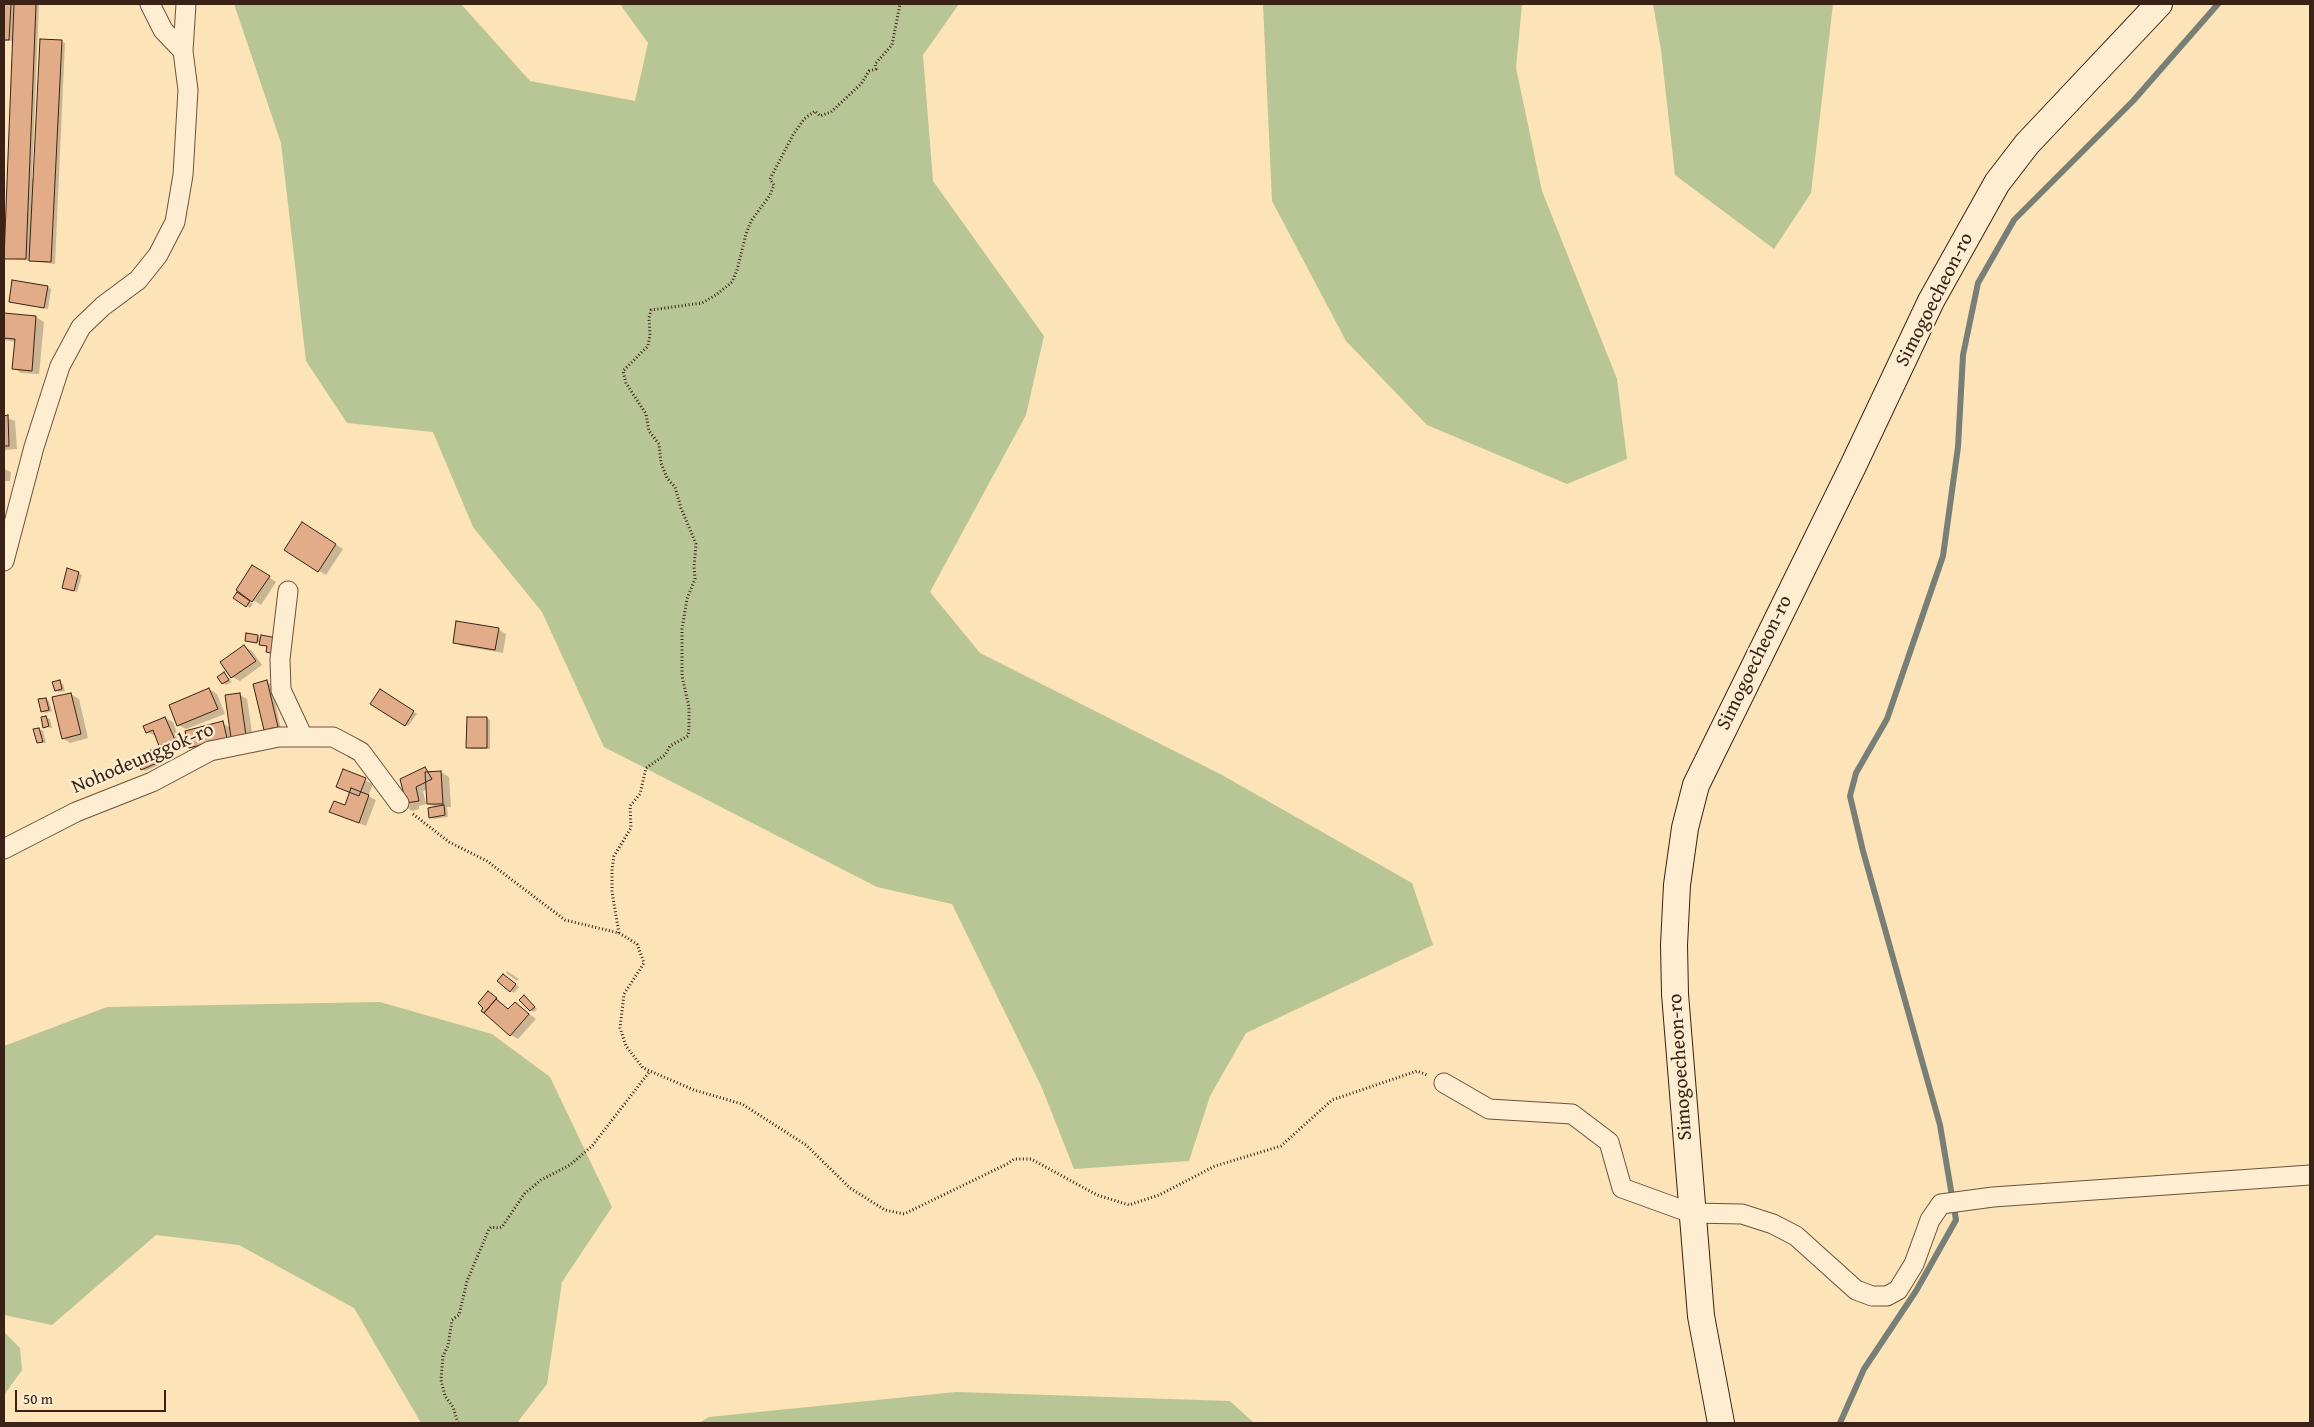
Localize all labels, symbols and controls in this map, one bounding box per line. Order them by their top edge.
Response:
street label: Simogoecheon-ro [1891,229,1979,371]
street label: Simogoecheon-ro [1712,592,1798,734]
street label: Nohodeunggok-ro [68,718,218,800]
street label: Simogoecheon-ro [1664,993,1698,1141]
scale bar [18,1380,169,1412]
text: 50 m [23,1388,53,1409]

